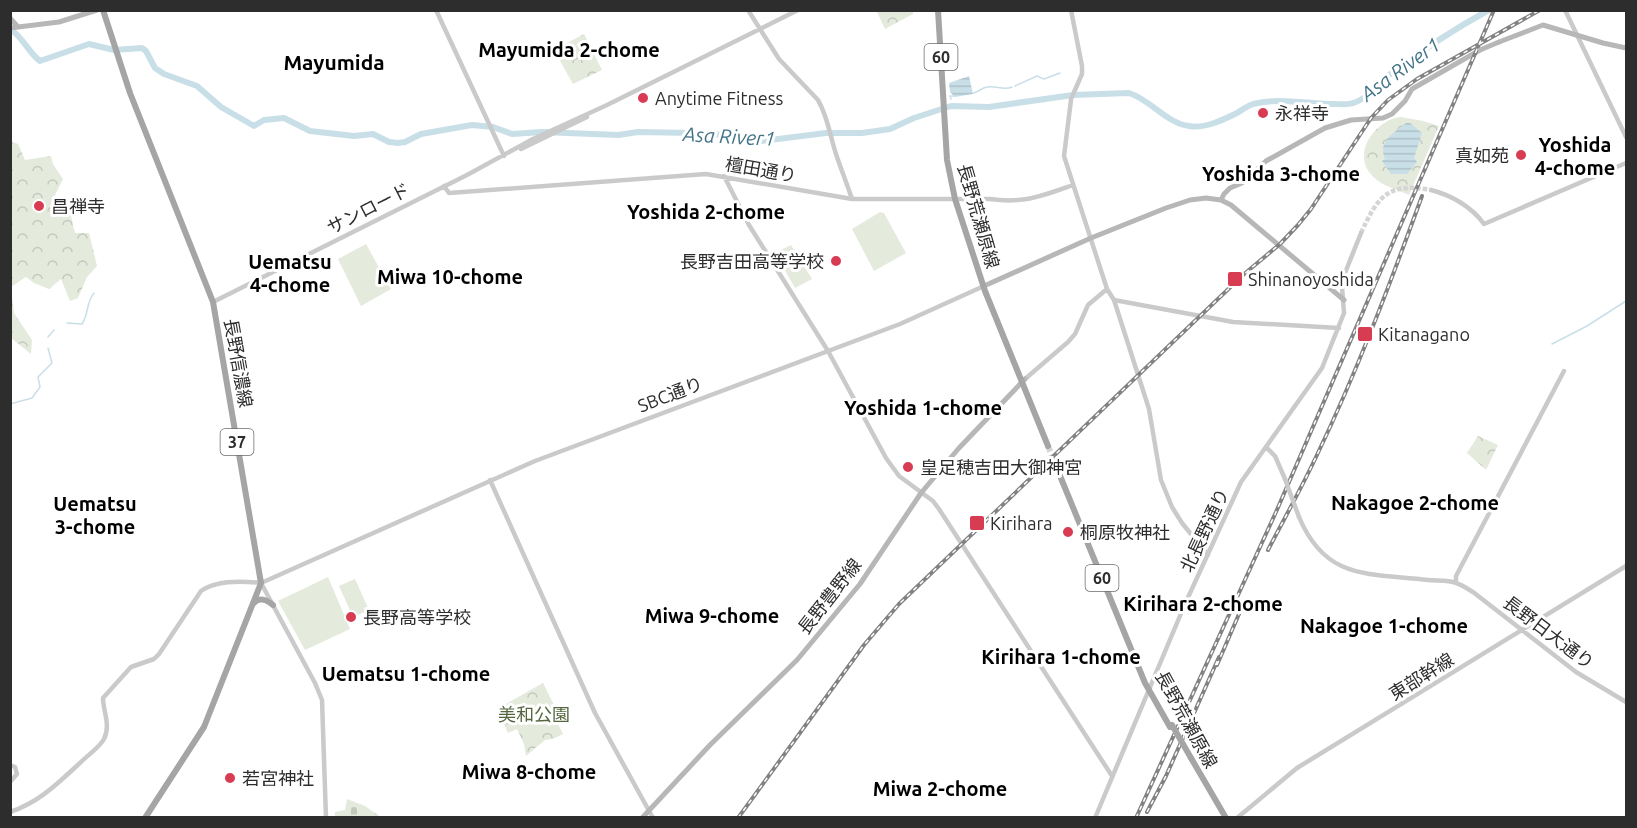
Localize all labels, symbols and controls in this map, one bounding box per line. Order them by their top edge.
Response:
water label: Asa River1 [1355,33,1444,106]
district label: Mayumida 2-chome [478,38,660,61]
road number: 60 [924,44,958,70]
district label: Mayumida [283,50,385,74]
place label: Anytime Fitness [655,88,783,108]
marker: Anytime Fitness [636,91,650,105]
place label: 永祥寺 [1275,103,1329,123]
marker: 永祥寺 [1256,106,1270,120]
water label: Asa River1 [681,122,776,150]
district label: Yoshida 4-chome [1535,133,1615,179]
place label: 真如苑 [1455,145,1509,165]
marker: 真如苑 [1514,148,1528,162]
street label: 檀田通り [724,153,798,185]
street label: 長野荒瀬原線 [955,161,1003,271]
district label: Yoshida 3-chome [1202,162,1360,185]
street label: サンロード [323,179,413,237]
place label: 昌禅寺 [51,196,105,216]
marker: 昌禅寺 [32,199,46,213]
district label: Yoshida 2-chome [627,200,785,223]
district label: Uematsu 4-chome [248,250,332,296]
place label: 長野吉田高等学校 [680,251,824,271]
marker: 長野吉田高等学校 [829,254,843,268]
district label: Miwa 10-chome [377,265,523,288]
place label: Shinanoyoshida [1248,269,1374,289]
marker: Shinanoyoshida [1226,270,1244,288]
street label: 長野信濃線 [221,317,257,409]
place label: Kitanagano [1378,324,1470,344]
marker: Kitanagano [1356,325,1374,343]
street label: SBC通り [635,372,705,416]
district label: Yoshida 1-chome [844,396,1002,419]
road number: 37 [220,429,254,455]
place label: 皇足穂吉田大御神宮 [920,457,1082,477]
marker: 皇足穂吉田大御神宮 [901,460,915,474]
street label: 北長野通り [1176,485,1232,575]
district label: Nakagoe 2-chome [1331,491,1499,514]
district label: Uematsu 3-chome [53,492,137,538]
place label: Kirihara [990,513,1052,533]
marker: Kirihara [968,514,986,532]
place label: 桐原牧神社 [1080,522,1170,542]
marker: 桐原牧神社 [1061,525,1075,539]
street label: 長野豊野線 [793,554,865,638]
road number: 60 [1086,565,1118,591]
district label: Kirihara 2-chome [1123,592,1283,615]
street label: 長野日大通り [1500,592,1598,672]
district label: Miwa 9-chome [645,604,779,627]
place label: 長野高等学校 [363,607,471,627]
marker: 長野高等学校 [344,610,358,624]
district label: Nakagoe 1-chome [1300,614,1468,637]
district label: Kirihara 1-chome [981,645,1141,668]
street label: 東部幹線 [1385,648,1457,704]
district label: Uematsu 1-chome [322,662,490,685]
street label: 長野荒瀬原線 [1152,667,1222,771]
park label: 美和公園 [498,704,570,724]
district label: Miwa 8-chome [462,760,596,783]
place label: 若宮神社 [242,768,314,788]
marker: 若宮神社 [223,771,237,785]
district label: Miwa 2-chome [873,777,1007,800]

